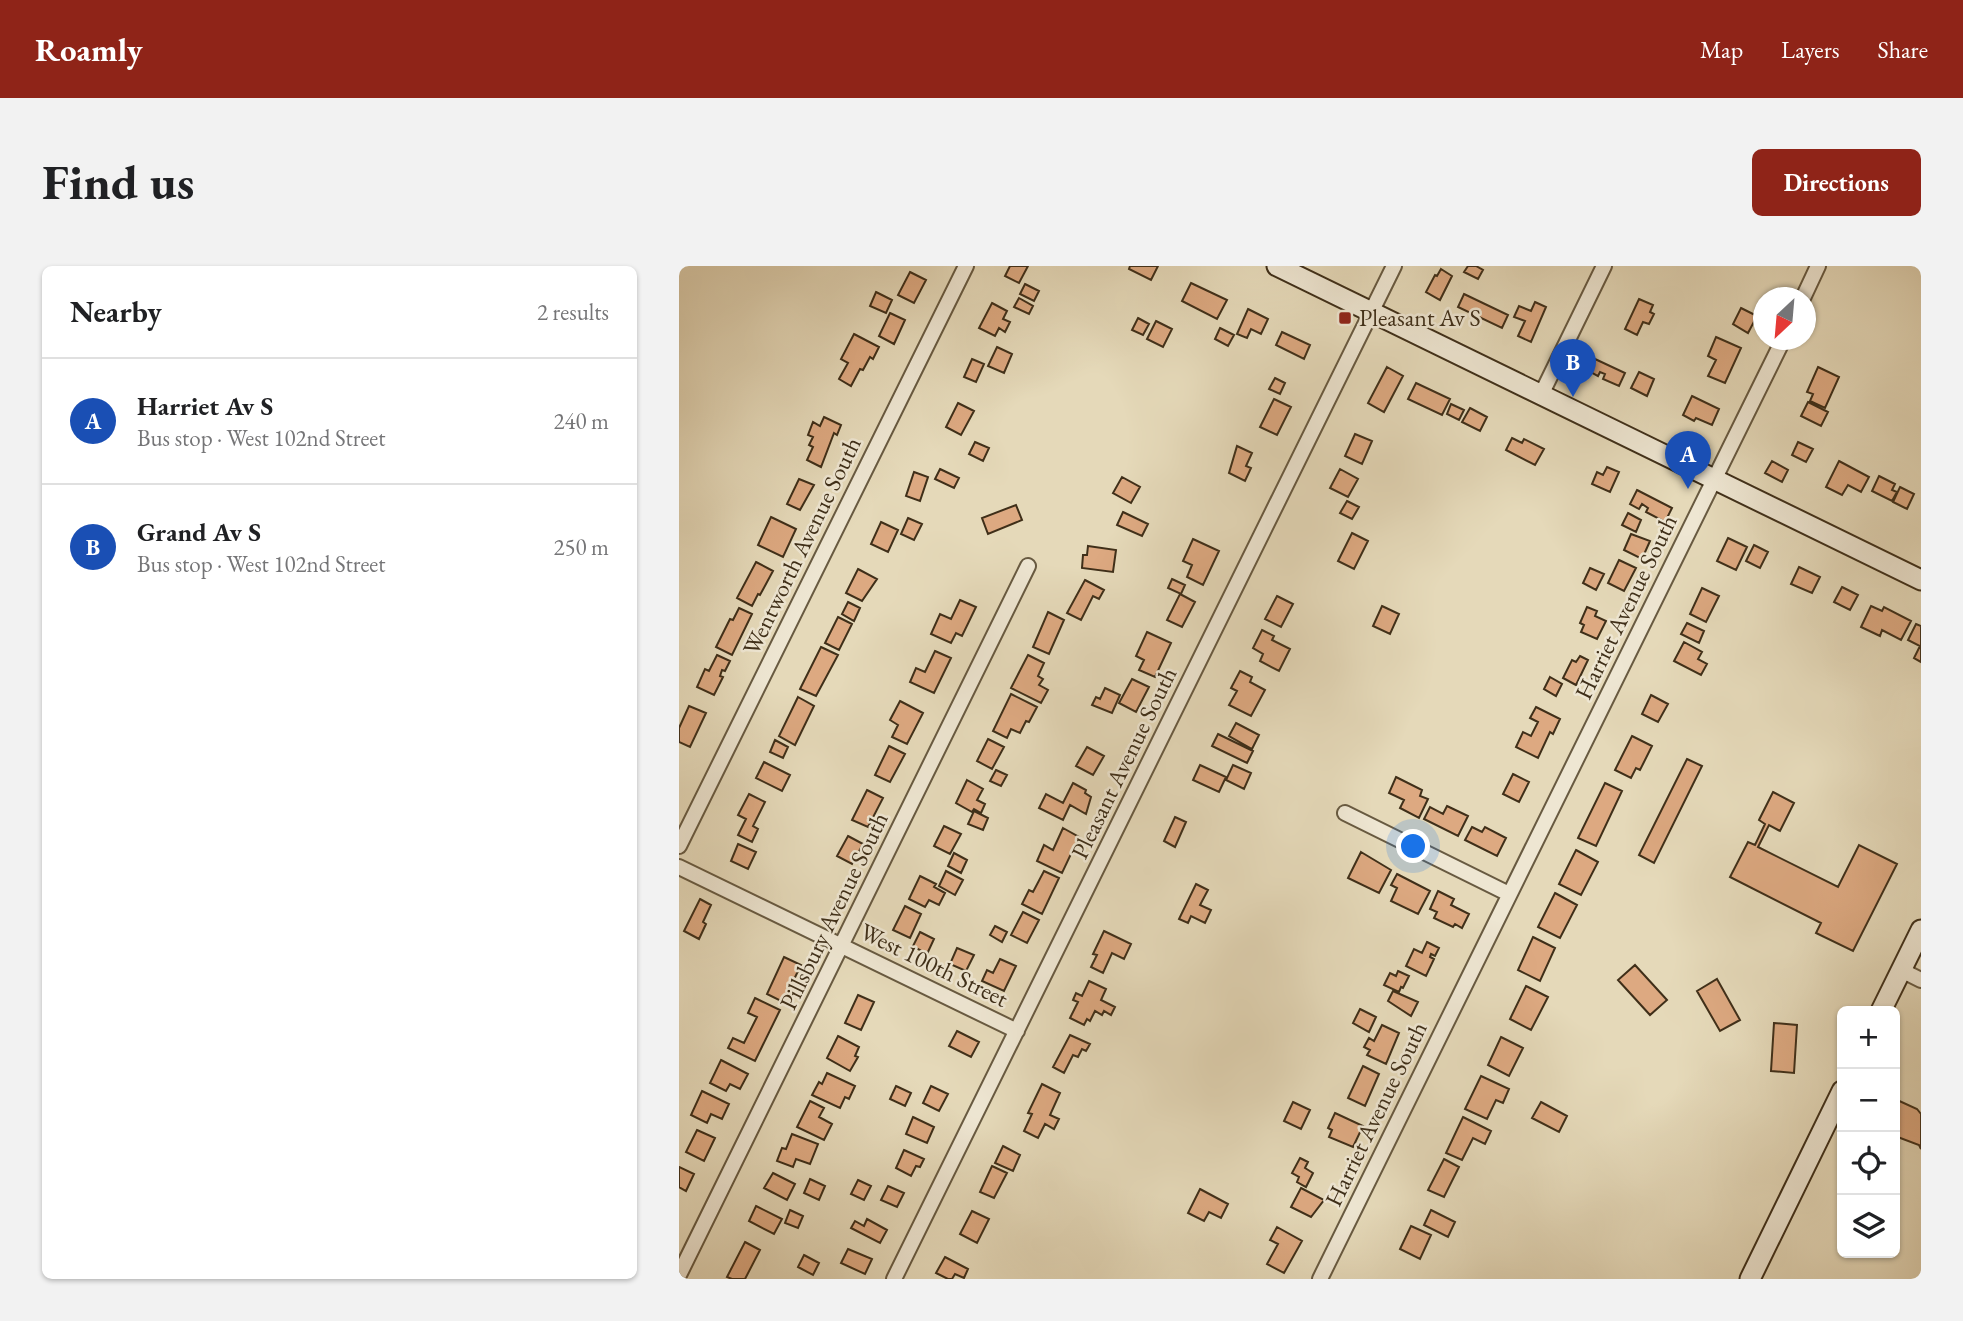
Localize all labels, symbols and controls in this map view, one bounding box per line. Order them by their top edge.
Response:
text: Roamly [35,28,143,71]
text: Map [1700,34,1743,65]
text: Layers [1781,34,1840,65]
text: Share [1878,34,1928,65]
button: Directions [1752,149,1921,216]
text: Find us [42,150,194,214]
north arrow [1753,287,1816,350]
text: Nearby [70,292,162,331]
text: 2 results [537,297,609,327]
place label: Pleasant Av S [1359,302,1481,333]
marker: Pleasant Av S [1337,310,1353,326]
pin: B [1550,339,1596,397]
text: Harriet Av S [137,389,273,423]
text: A [85,406,101,436]
text: 240 m [553,406,609,436]
text: Bus stop · West 102nd Street [137,423,385,453]
pin: A [1665,431,1711,489]
street label: Wentworth Avenue South [735,432,868,660]
street label: Harriet Avenue South [1567,509,1684,704]
text: Grand Av S [137,515,261,549]
text: B [86,532,100,562]
text: 250 m [553,532,609,562]
text: Bus stop · West 102nd Street [137,549,385,579]
street label: Pleasant Avenue South [1064,662,1183,864]
street label: Pillsbury Avenue South [772,807,895,1015]
your location [1396,829,1430,863]
street label: West 100th Street [855,915,1014,1014]
map controls [1837,1006,1900,1258]
button: + [1837,1006,1900,1069]
street label: Harriet Avenue South [1317,1016,1434,1211]
button: − [1837,1069,1900,1132]
button: locate [1837,1132,1900,1195]
button: layers [1837,1195,1900,1258]

